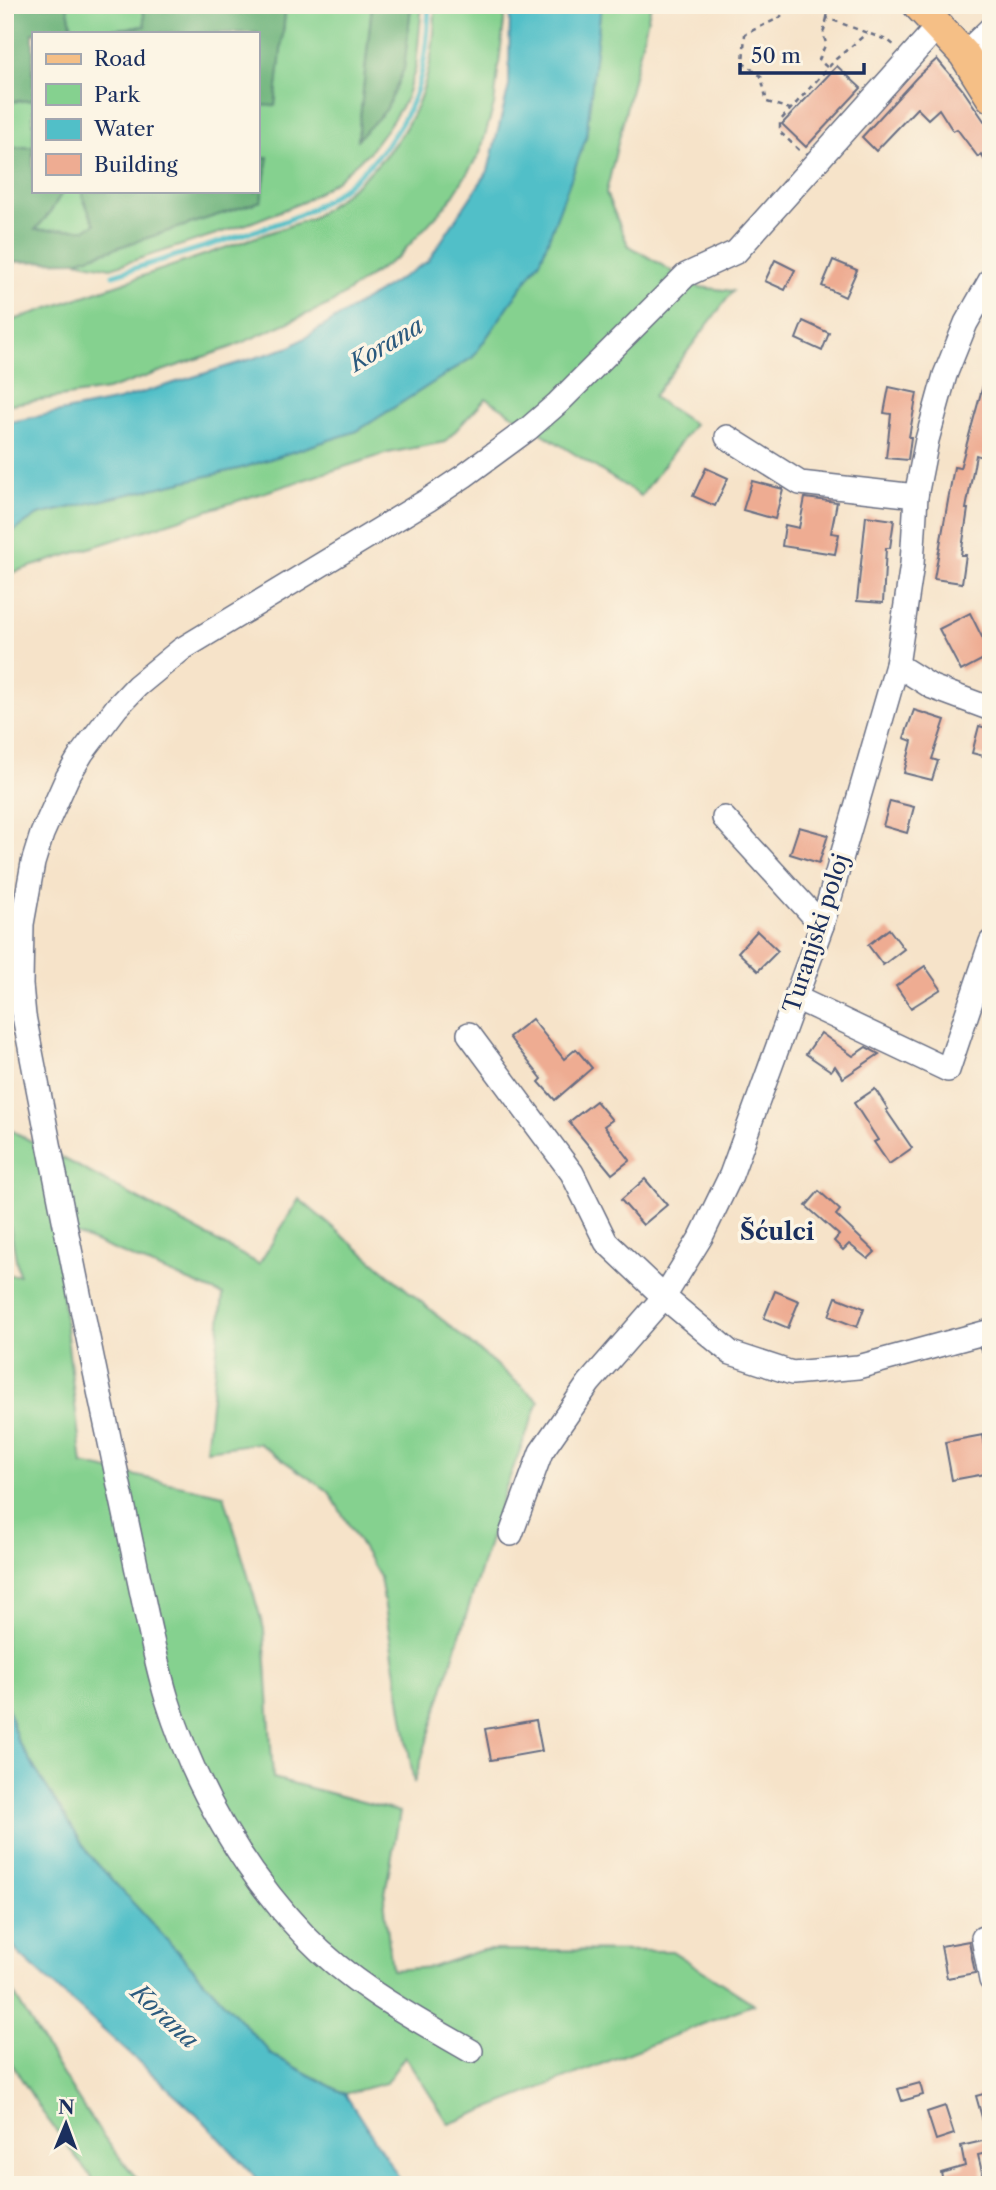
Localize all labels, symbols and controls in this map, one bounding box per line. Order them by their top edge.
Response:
legend [32,32,259,192]
scale bar [740,32,865,76]
text: 50 m [751,43,801,68]
text: Road [94,46,146,71]
text: Park [94,82,140,107]
text: Water [93,116,154,141]
text: Building [94,152,179,177]
water label: Korana [342,311,428,378]
street label: Turanjski poloj [777,850,855,1016]
district label: Šćulci [740,1216,815,1246]
water label: Korana [124,1976,205,2054]
north arrow [32,2088,102,2158]
text: N [58,2096,75,2119]

